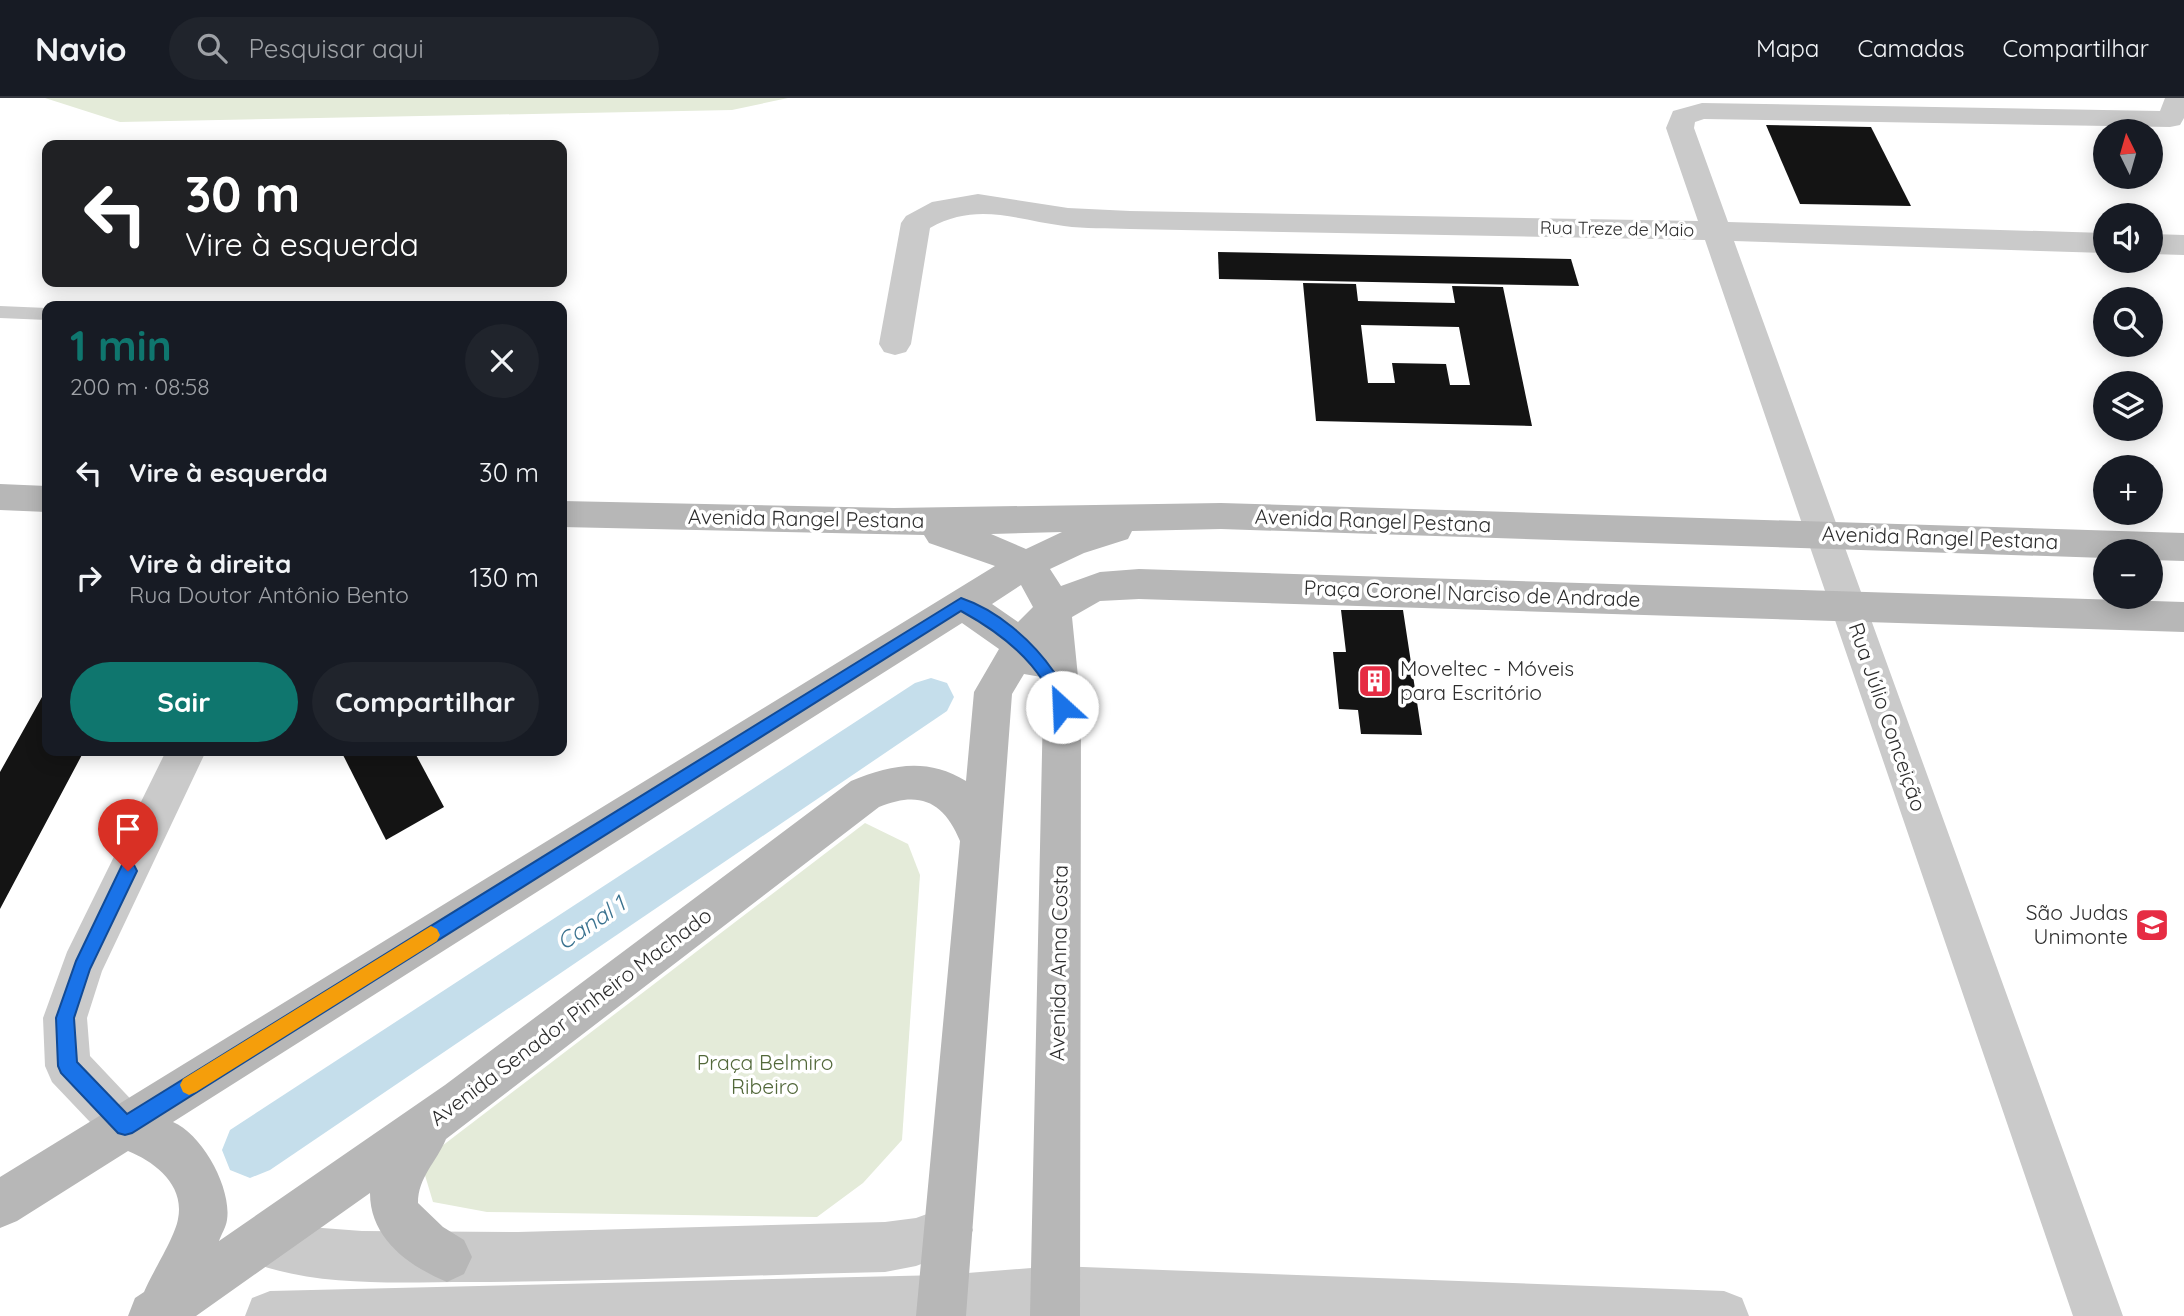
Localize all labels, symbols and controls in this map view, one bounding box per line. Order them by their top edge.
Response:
search box [169,17,659,80]
text: Navio [35,28,127,69]
icon: search [193,29,231,67]
text: Pesquisar aqui [249,32,424,65]
text: Mapa [1756,33,1819,63]
text: Camadas [1857,33,1964,63]
text: Compartilhar [2002,33,2149,63]
north arrow [2093,119,2163,189]
map controls [2093,119,2163,609]
text: 30 m [185,163,300,224]
icon: left [70,168,161,259]
button: sound [2093,203,2163,273]
street label: Rua Treze de Maio [1540,216,1694,241]
text: Vire à esquerda [185,224,419,264]
button: search [2093,287,2163,357]
text: 1 min [70,319,172,372]
button: close [465,324,539,398]
button: layers [2093,371,2163,441]
text: 200 m · 08:58 [70,372,210,401]
icon: left [70,454,108,492]
button: + [2093,455,2163,525]
text: Vire à esquerda [129,456,328,489]
text: 30 m [479,456,539,489]
street label: Avenida Rangel Pestana [688,503,924,533]
street label: Avenida Rangel Pestana [1254,503,1492,537]
street label: Avenida Rangel Pestana [1821,520,2059,554]
button: − [2093,539,2163,609]
text: Vire à direita [129,547,291,580]
icon: right [70,559,108,597]
text: 130 m [469,561,539,594]
street label: Praça Coronel Narciso de Andrade [1303,574,1641,612]
text: Rua Doutor Antônio Bento [129,580,409,609]
street label: Rua Júlio Conceição [1843,619,1932,815]
place label: Moveltec - Móveis para Escritório [1400,655,1574,705]
button: Sair [70,662,298,742]
button: Compartilhar [312,662,539,742]
building icon: Moveltec - Móveis para Escritório [1356,662,1394,700]
position arrow [1025,670,1099,744]
pin [98,799,158,871]
icon: arrive [109,810,147,848]
street label: Avenida Anna Costa [1043,865,1073,1061]
water label: Canal 1 [551,888,632,956]
place label: São Judas Unimonte [2026,899,2128,949]
street label: Avenida Senador Pinheiro Machado [424,902,716,1131]
school or university icon: São Judas Unimonte [2133,906,2171,944]
park label: Praça Belmiro Ribeiro [697,1049,833,1099]

